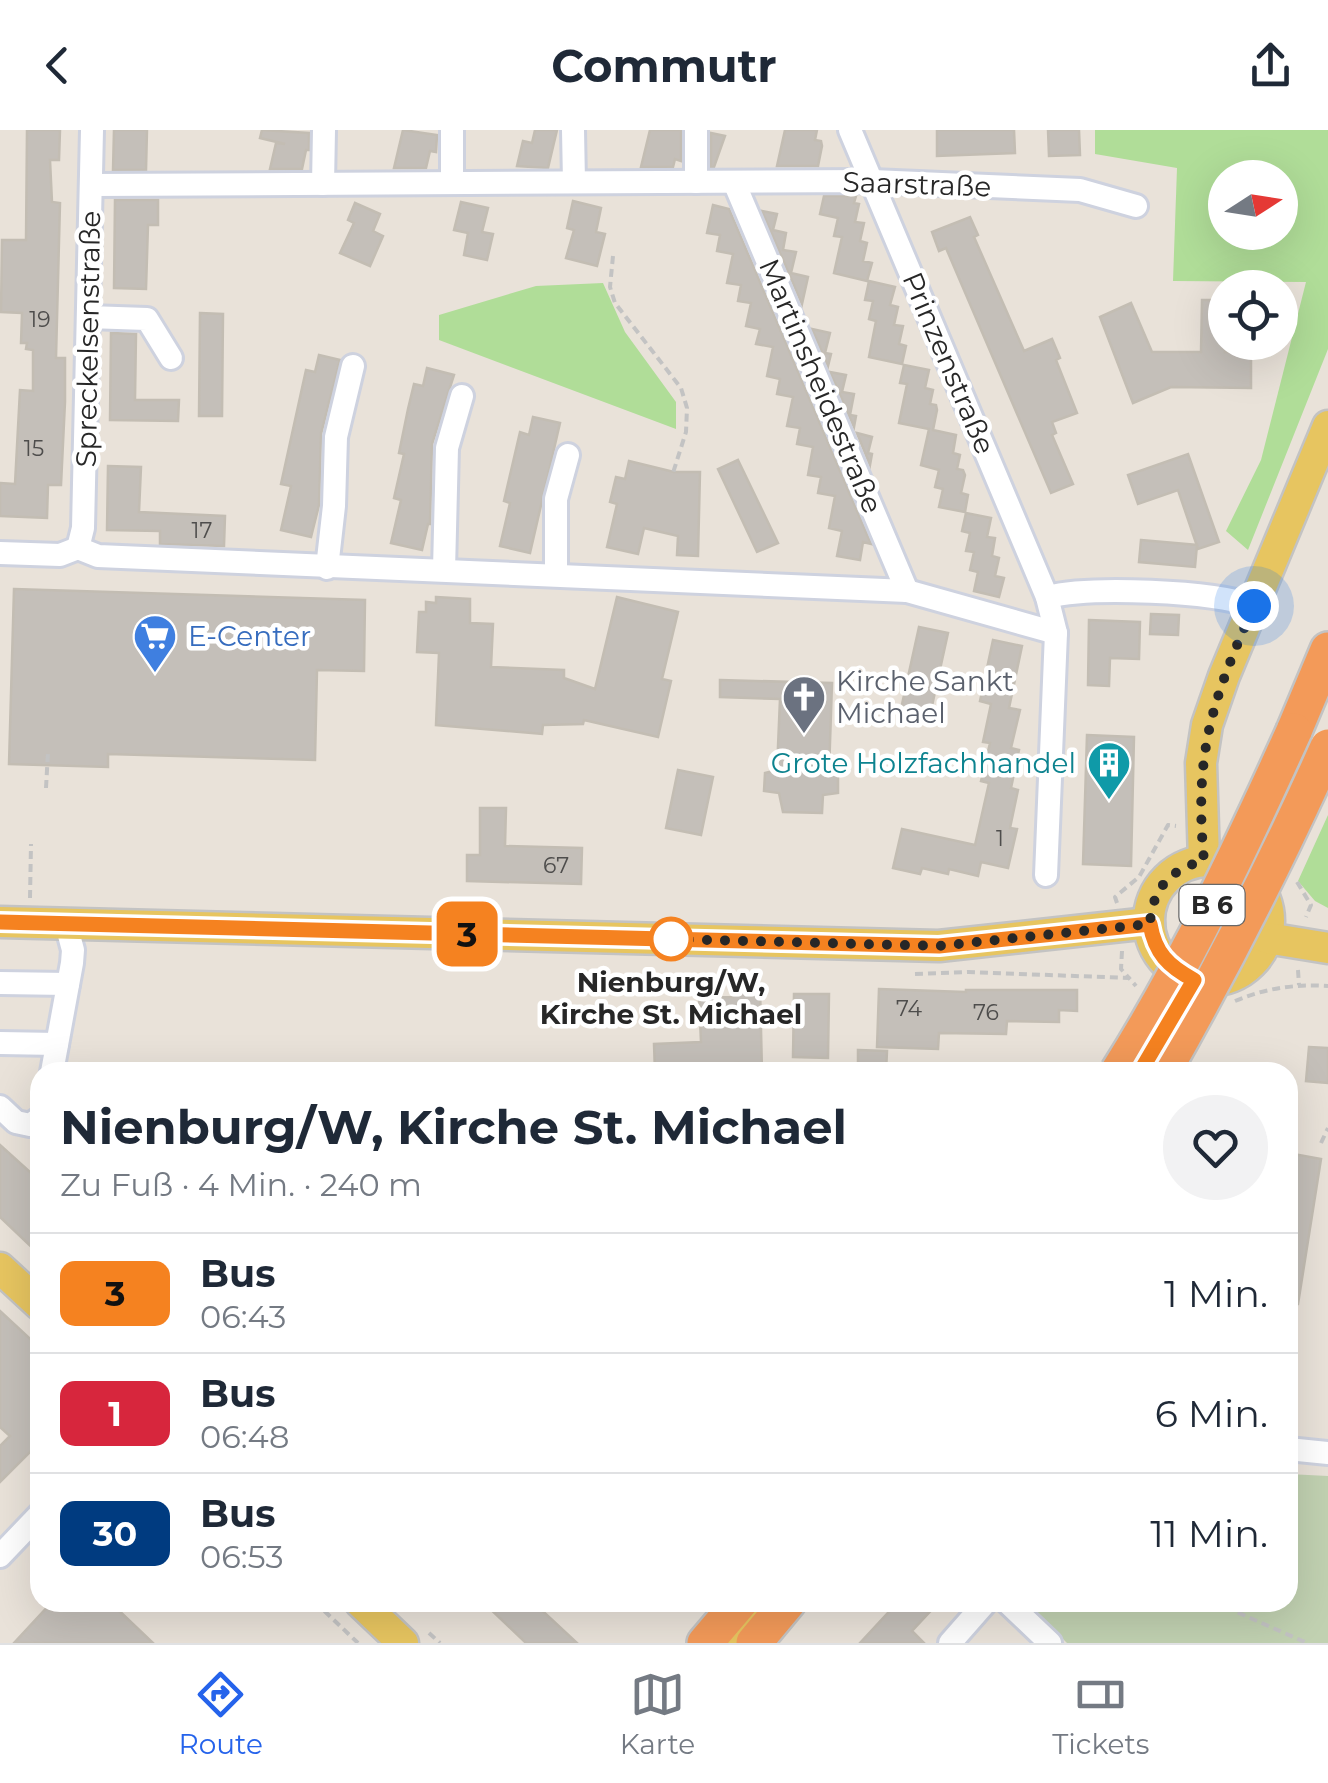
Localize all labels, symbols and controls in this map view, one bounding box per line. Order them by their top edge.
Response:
icon: back [30,38,85,93]
text: Commutr [551,38,777,93]
icon: share [1243,38,1298,93]
north arrow [1208,160,1298,250]
map controls [1208,160,1298,360]
street label: Saarstraße [842,164,992,204]
street label: Spreckelsenstraße [69,210,107,468]
street label: Martinsheidestraße [752,254,890,518]
street label: Prinzenstraße [895,267,1003,459]
button: locate [1208,270,1298,360]
house number: 19 [29,306,51,333]
house number: 15 [24,435,44,462]
house number: 17 [192,517,212,544]
your location [1229,581,1279,631]
supermarket icon: E-Center [132,613,178,674]
place label: E-Center [188,619,311,653]
place label: Kirche Sankt Michael [836,664,1014,730]
church icon: Kirche Sankt Michael [781,674,827,735]
building icon: Grote Holzfachhandel [1086,740,1132,801]
place label: Grote Holzfachhandel [771,746,1076,780]
house number: 1 [996,825,1004,852]
house number: 67 [543,852,569,879]
road number: B 6 [1180,885,1244,925]
line badge: 3 [434,902,500,966]
text: 3 [457,913,477,956]
marker: Nienburg/W, Kirche St. Michael [650,918,692,960]
place label: Nienburg/W, Kirche St. Michael [540,965,802,1031]
house number: 74 [896,995,922,1022]
house number: 76 [973,999,999,1026]
button: heart [1163,1095,1268,1200]
text: Nienburg/W, Kirche St. Michael [60,1098,847,1156]
text: Zu Fuß · 4 Min. · 240 m [60,1165,422,1204]
text: Bus [200,1250,275,1297]
text: 1 Min. [1164,1270,1268,1317]
text: 3 [105,1272,125,1315]
text: 06:43 [200,1297,286,1336]
text: Bus [200,1370,275,1417]
text: 6 Min. [1155,1390,1268,1437]
text: 1 [108,1392,122,1435]
text: 06:48 [200,1417,289,1456]
text: Bus [200,1490,275,1537]
text: 11 Min. [1150,1510,1268,1557]
text: 30 [93,1512,137,1555]
text: 06:53 [200,1537,283,1576]
tab: Route [178,1667,263,1761]
tab: Karte [620,1667,695,1761]
tab: Tickets [1052,1667,1150,1761]

